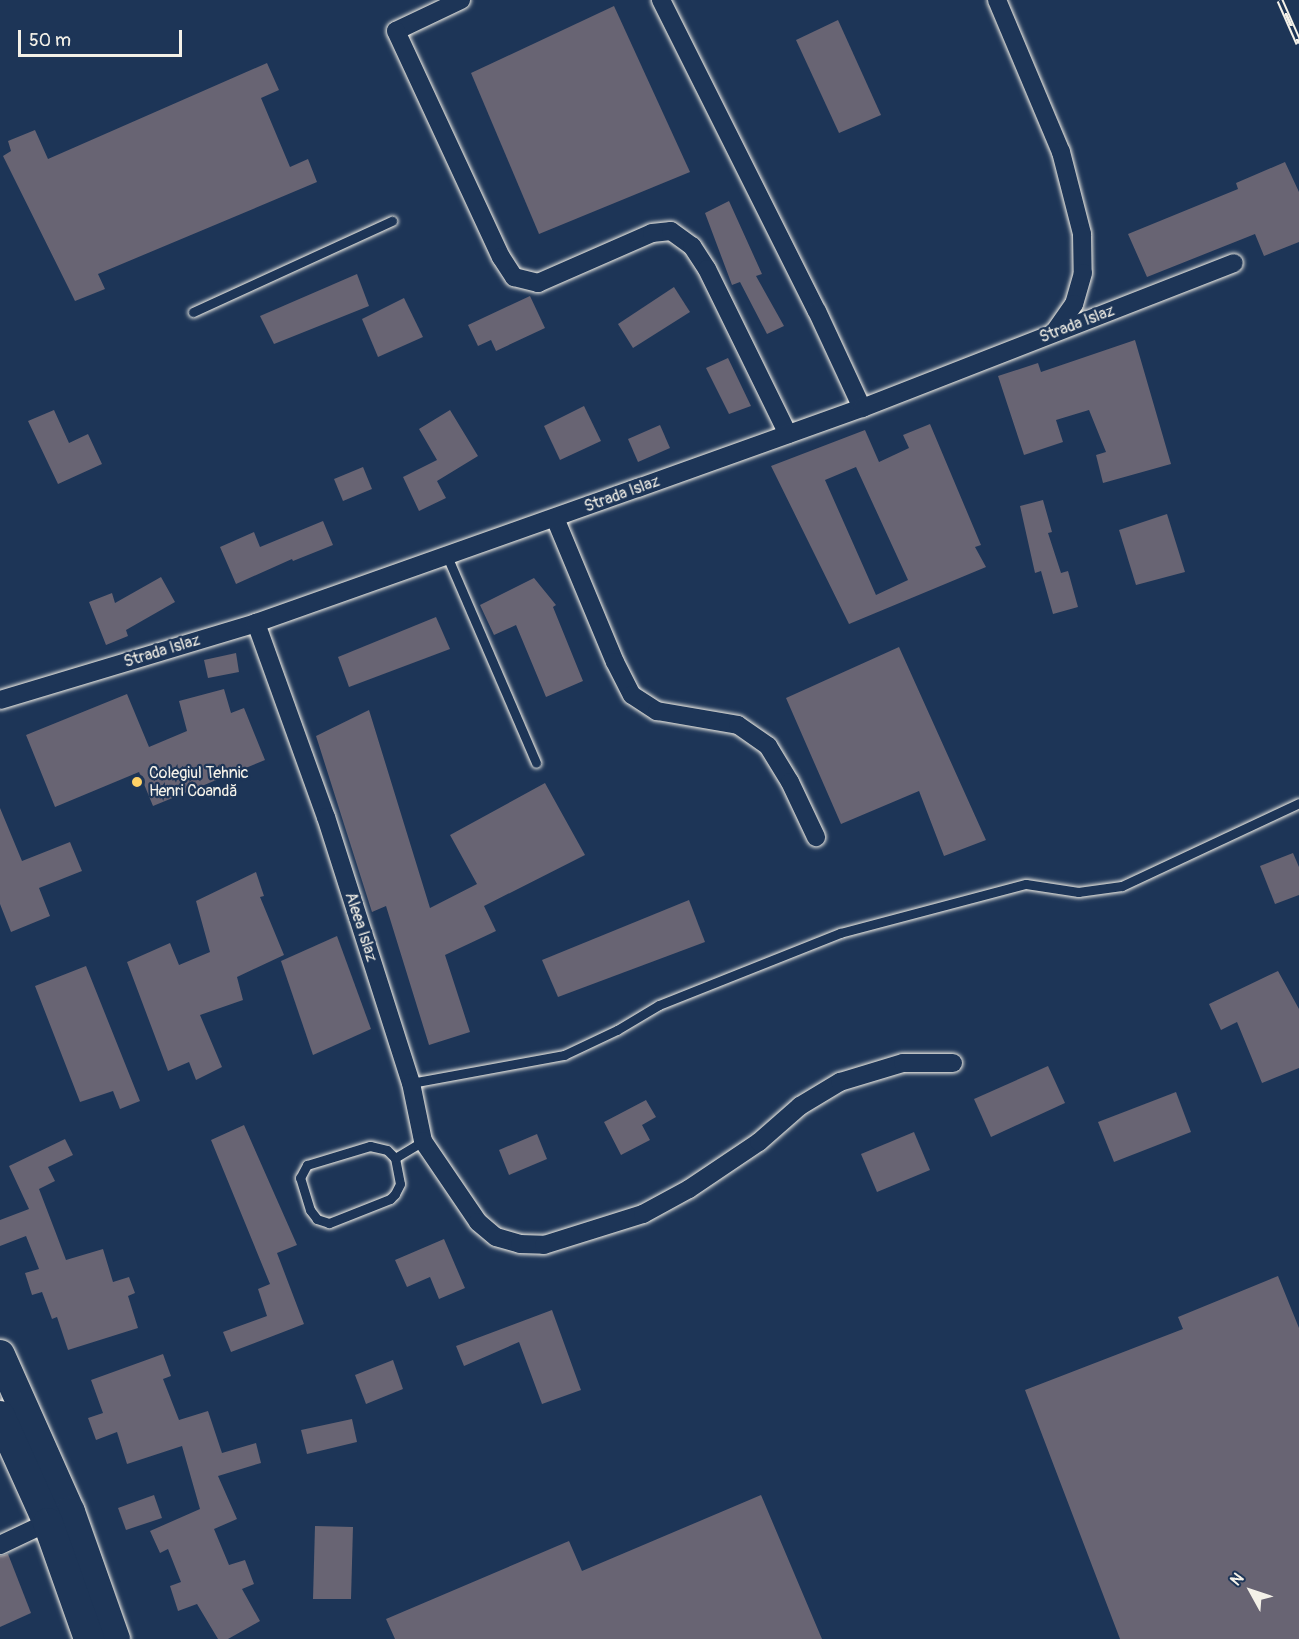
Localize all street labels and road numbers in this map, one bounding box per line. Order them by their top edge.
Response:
street label: Strada Islaz [1037,301,1117,347]
street label: Strada Islaz [582,471,662,517]
street label: Strada Islaz [121,630,203,672]
street label: Aleea Islaz [341,890,381,964]

